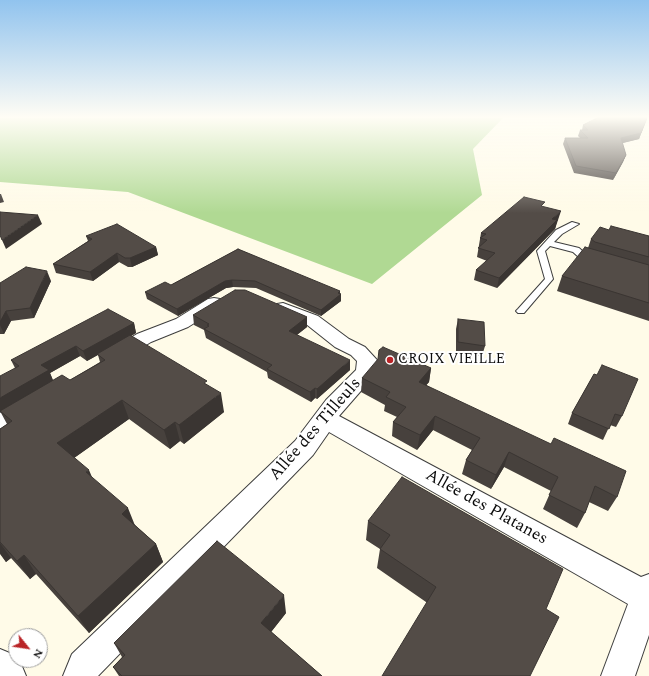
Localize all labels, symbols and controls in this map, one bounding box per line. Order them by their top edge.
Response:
place label: CROIX VIEILLE [398,352,505,368]
marker: CROIX VIEILLE [385,355,395,365]
street label: Allée des Tilleuls [266,374,366,486]
street label: Allée des Platanes [421,466,551,550]
north arrow [8,628,48,668]
text: N [28,646,48,662]

